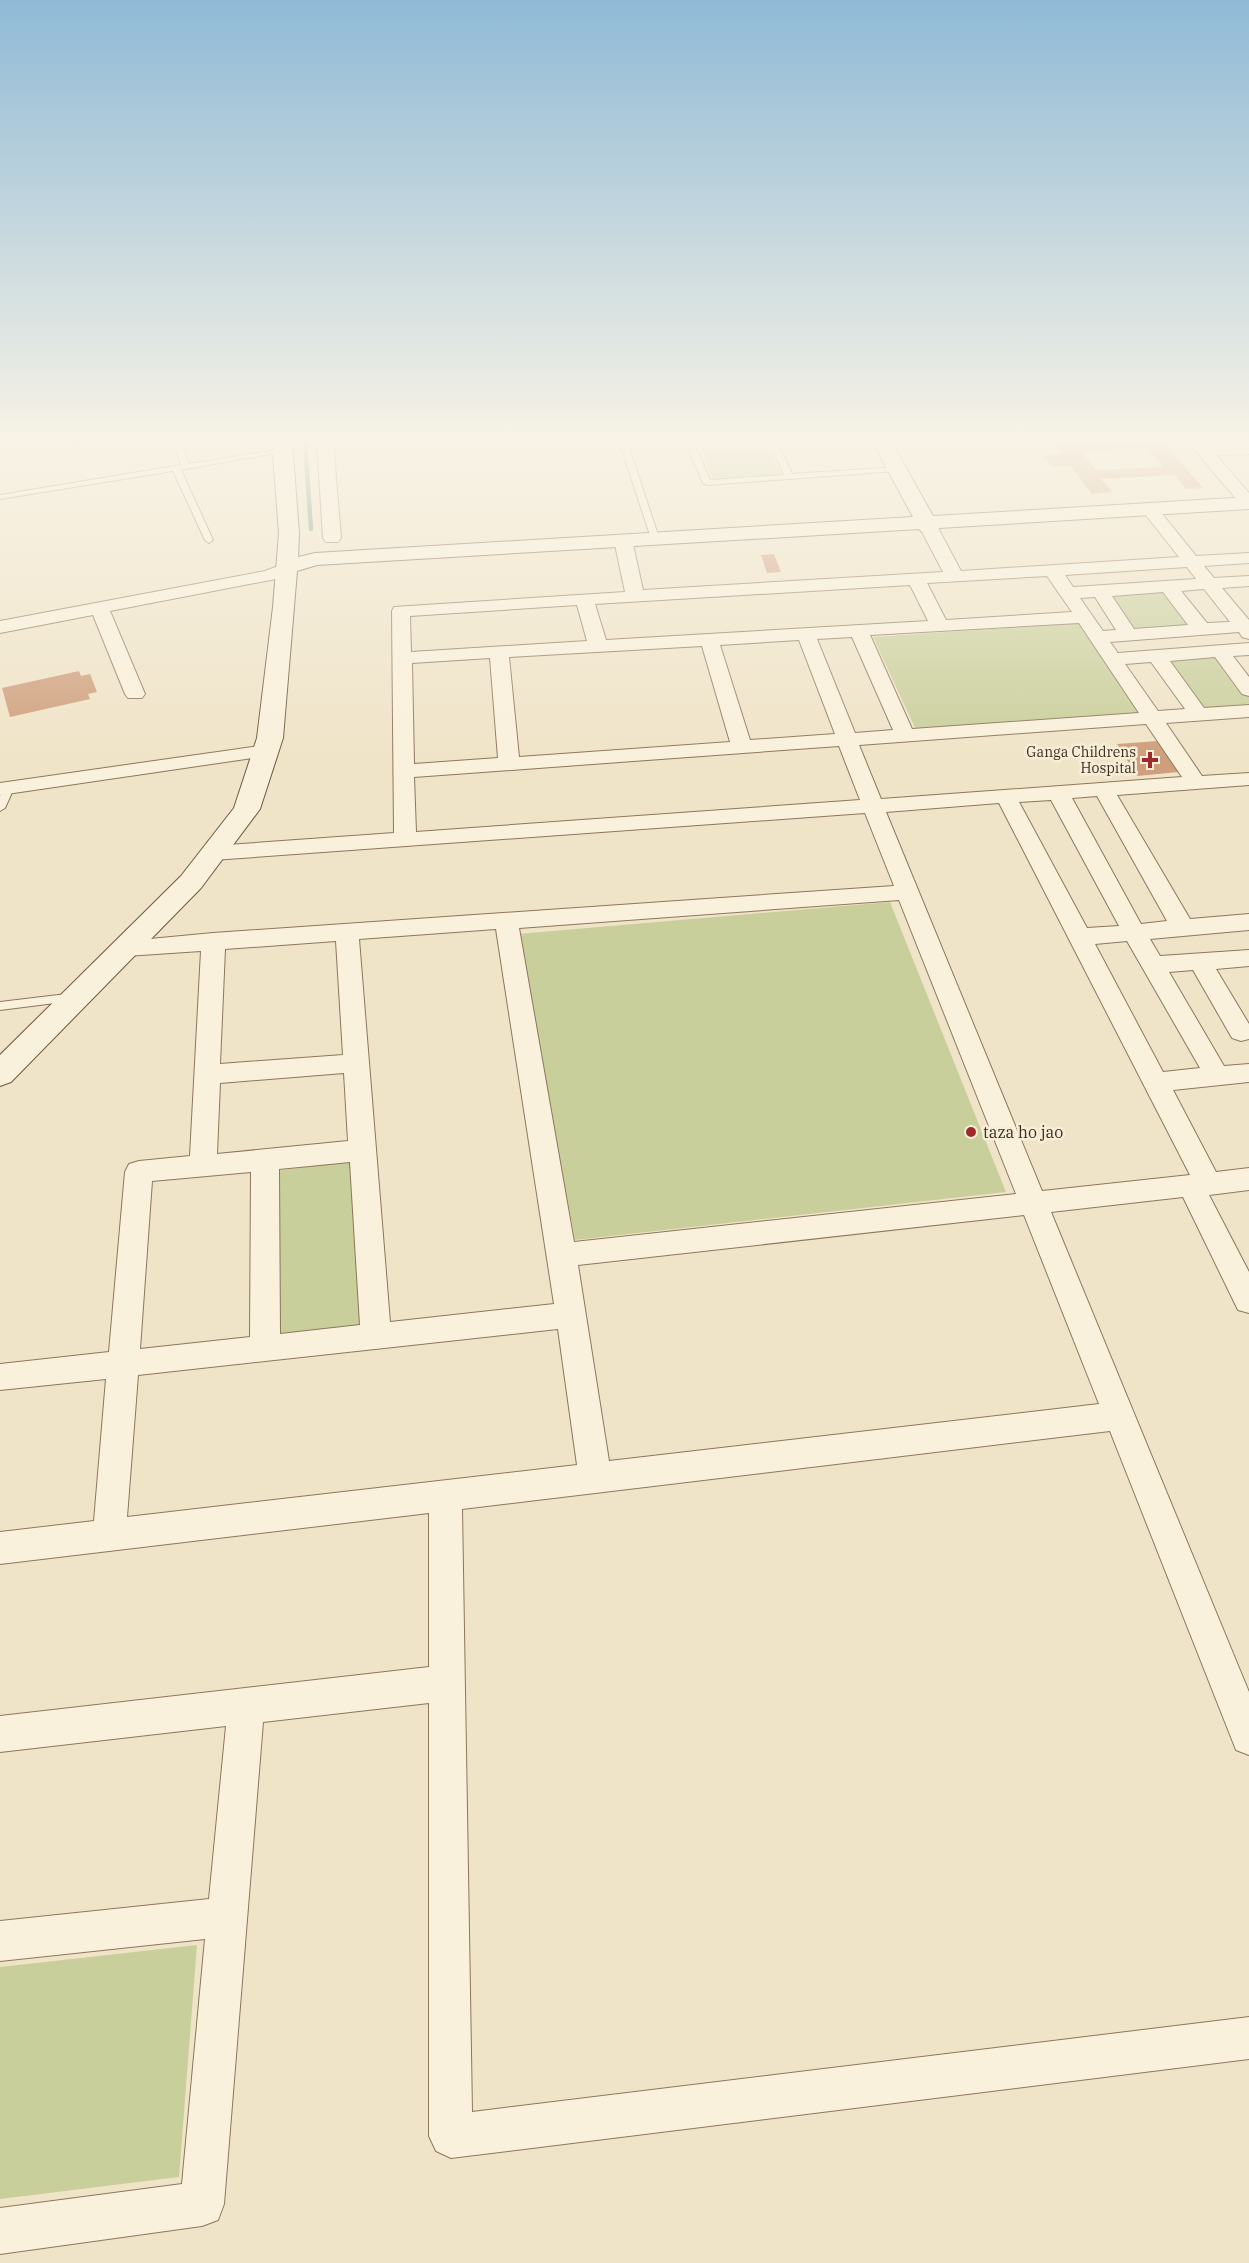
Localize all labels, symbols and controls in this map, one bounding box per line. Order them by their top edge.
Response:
place label: Ganga Childrens Hospital [1026,743,1136,777]
marker: Ganga Childrens Hospital [1141,751,1159,769]
place label: taza ho jao [983,1122,1063,1142]
marker: taza ho jao [964,1125,978,1139]

